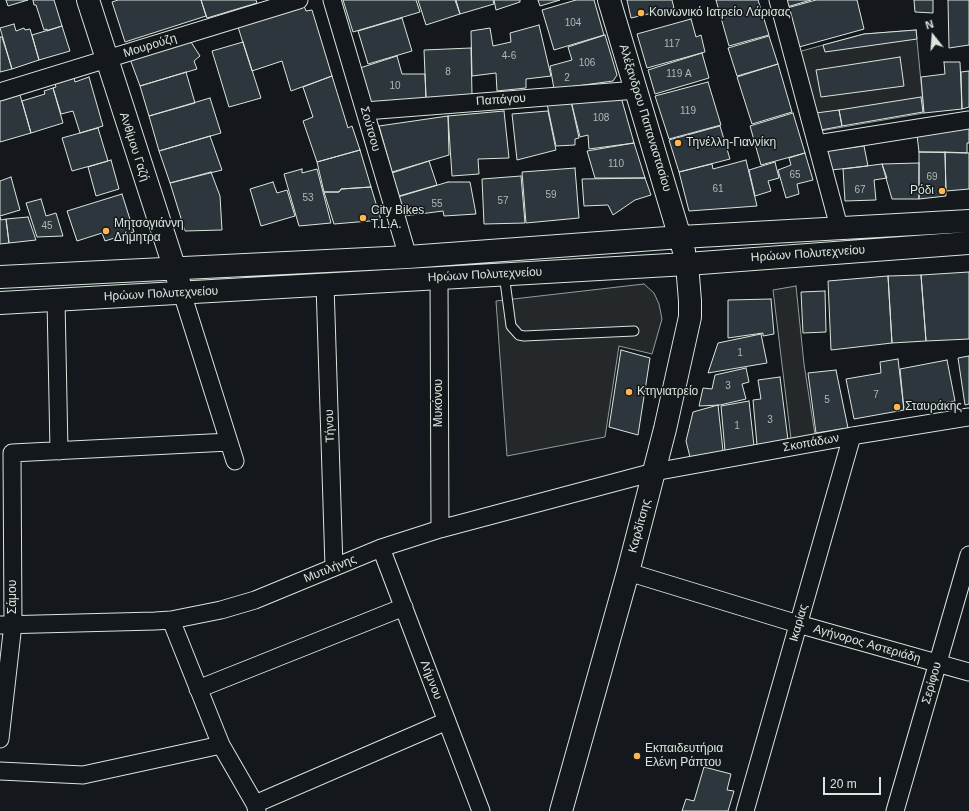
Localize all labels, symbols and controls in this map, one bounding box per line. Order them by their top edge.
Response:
place label: Κοινωνικό Ιατρείο Λάρισας [649,6,791,20]
marker: Κοινωνικό Ιατρείο Λάρισας [636,8,646,18]
north arrow [913,16,953,56]
house number: 104 [565,17,581,29]
text: N [924,18,935,31]
street label: Μουρούζη [122,31,178,61]
house number: 117 [664,38,680,50]
street label: Αλέξανδρου Παπαναστασίου [616,43,674,193]
house number: 4-6 [502,50,516,62]
house number: 106 [579,57,595,69]
house number: 8 [445,66,451,78]
house number: 119 A [666,68,692,80]
house number: 2 [564,72,570,84]
house number: 10 [389,80,401,92]
street label: Παπάγου [476,91,526,109]
street label: Σούτσου [357,105,383,153]
house number: 119 [680,105,696,117]
street label: Ανθίμου Γαζή [116,111,152,183]
house number: 108 [593,112,609,124]
place label: Τηνέλλη-Γιαννίκη [686,136,776,150]
marker: Τηνέλλη-Γιαννίκη [673,138,683,148]
house number: 110 [608,158,624,170]
house number: 65 [789,169,801,181]
house number: 69 [926,171,938,183]
house number: 61 [712,183,724,195]
house number: 67 [854,184,866,196]
place label: Ρόδι [910,184,934,198]
marker: Ρόδι [937,186,947,196]
house number: 59 [545,189,557,201]
house number: 53 [302,192,314,204]
house number: 57 [497,195,509,207]
house number: 55 [431,198,443,210]
place label: City Bikes T.L.A. [371,204,424,232]
marker: City Bikes T.L.A. [358,213,368,223]
place label: Μητσογιάννη Δήμητρα [114,217,184,245]
house number: 45 [41,220,53,232]
marker: Μητσογιάννη Δήμητρα [101,226,111,236]
street label: Ηρώων Πολυτεχνείου [750,243,866,265]
street label: Ηρώων Πολυτεχνείου [427,265,543,285]
street label: Ηρώων Πολυτεχνείου [103,284,219,304]
house number: 1 [737,347,743,359]
street label: Μυκόνου [432,379,446,427]
house number: 3 [725,380,731,392]
place label: Κτηνιατρείο [637,385,698,399]
marker: Κτηνιατρείο [624,387,634,397]
house number: 7 [873,389,879,401]
house number: 5 [824,394,830,406]
place label: Σταυράκης [905,400,962,414]
marker: Σταυράκης [892,402,902,412]
street label: Τήνου [322,409,338,443]
house number: 3 [767,414,773,426]
house number: 1 [734,420,740,432]
street label: Σκοπάδων [782,431,840,455]
street label: Καρδίτσης [626,497,654,555]
street label: Μυτιλήνης [302,552,358,586]
street label: Σάμου [6,580,20,614]
street label: Ικαρίας [787,603,811,643]
street label: Αγήνορος Αστεριάδη [812,622,922,666]
street label: Λήμνου [417,658,445,702]
street label: Σερίφου [919,660,945,706]
place label: Εκπαιδευτήρια Ελένη Ράπτου [645,742,723,770]
marker: Εκπαιδευτήρια Ελένη Ράπτου [632,751,642,761]
scale bar [825,769,883,795]
text: 20 m [830,777,857,791]

